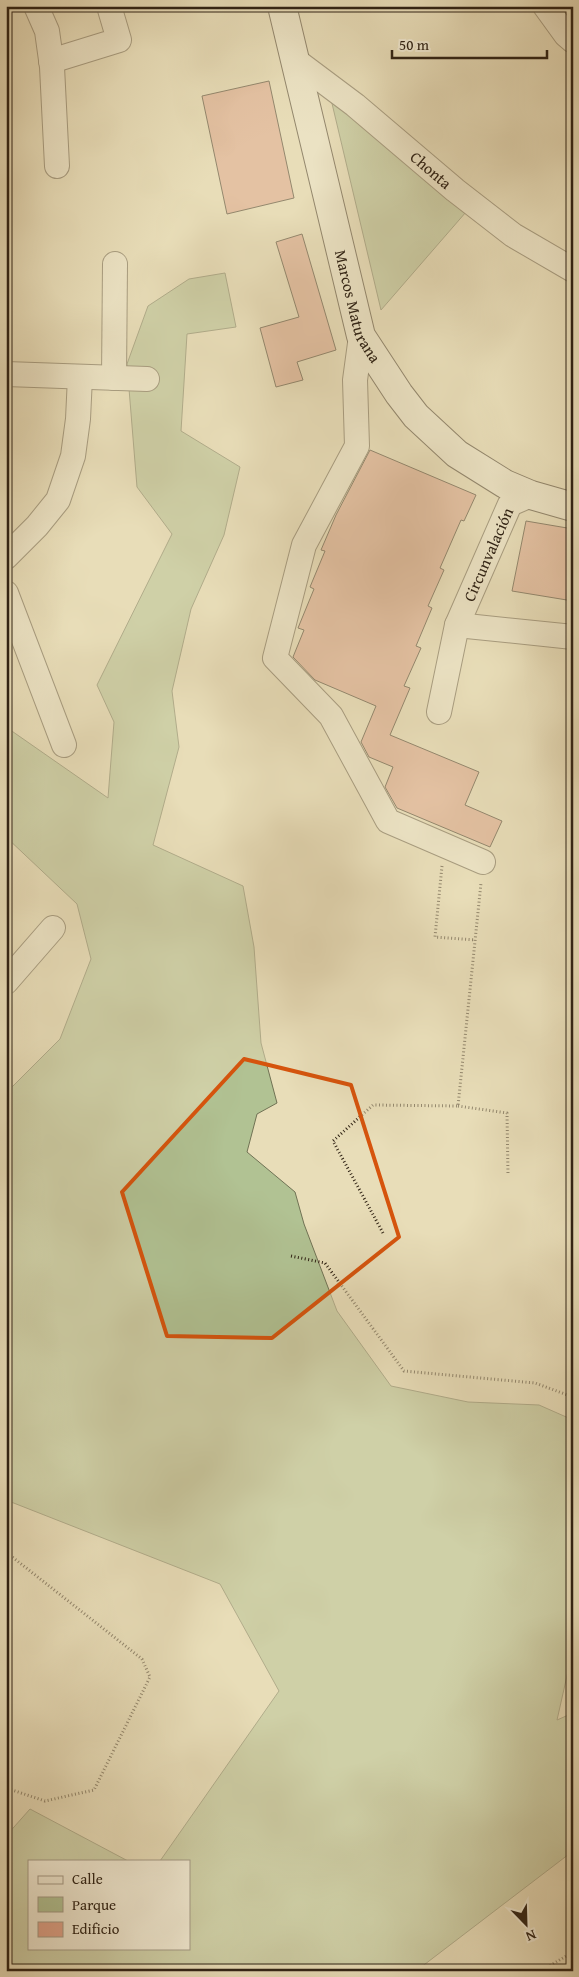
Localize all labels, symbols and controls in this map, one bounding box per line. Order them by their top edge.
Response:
scale bar [392,28,546,60]
text: 50 m [399,34,430,55]
street label: Chonta [405,145,458,195]
street label: Marcos Maturana [329,247,387,368]
street label: Circunvalación [457,504,519,605]
legend [28,1860,190,1950]
text: Calle [72,1868,103,1889]
text: Parque [72,1894,116,1915]
north arrow [502,1900,552,1950]
text: Edificio [72,1918,120,1939]
text: N [522,1925,539,1947]

